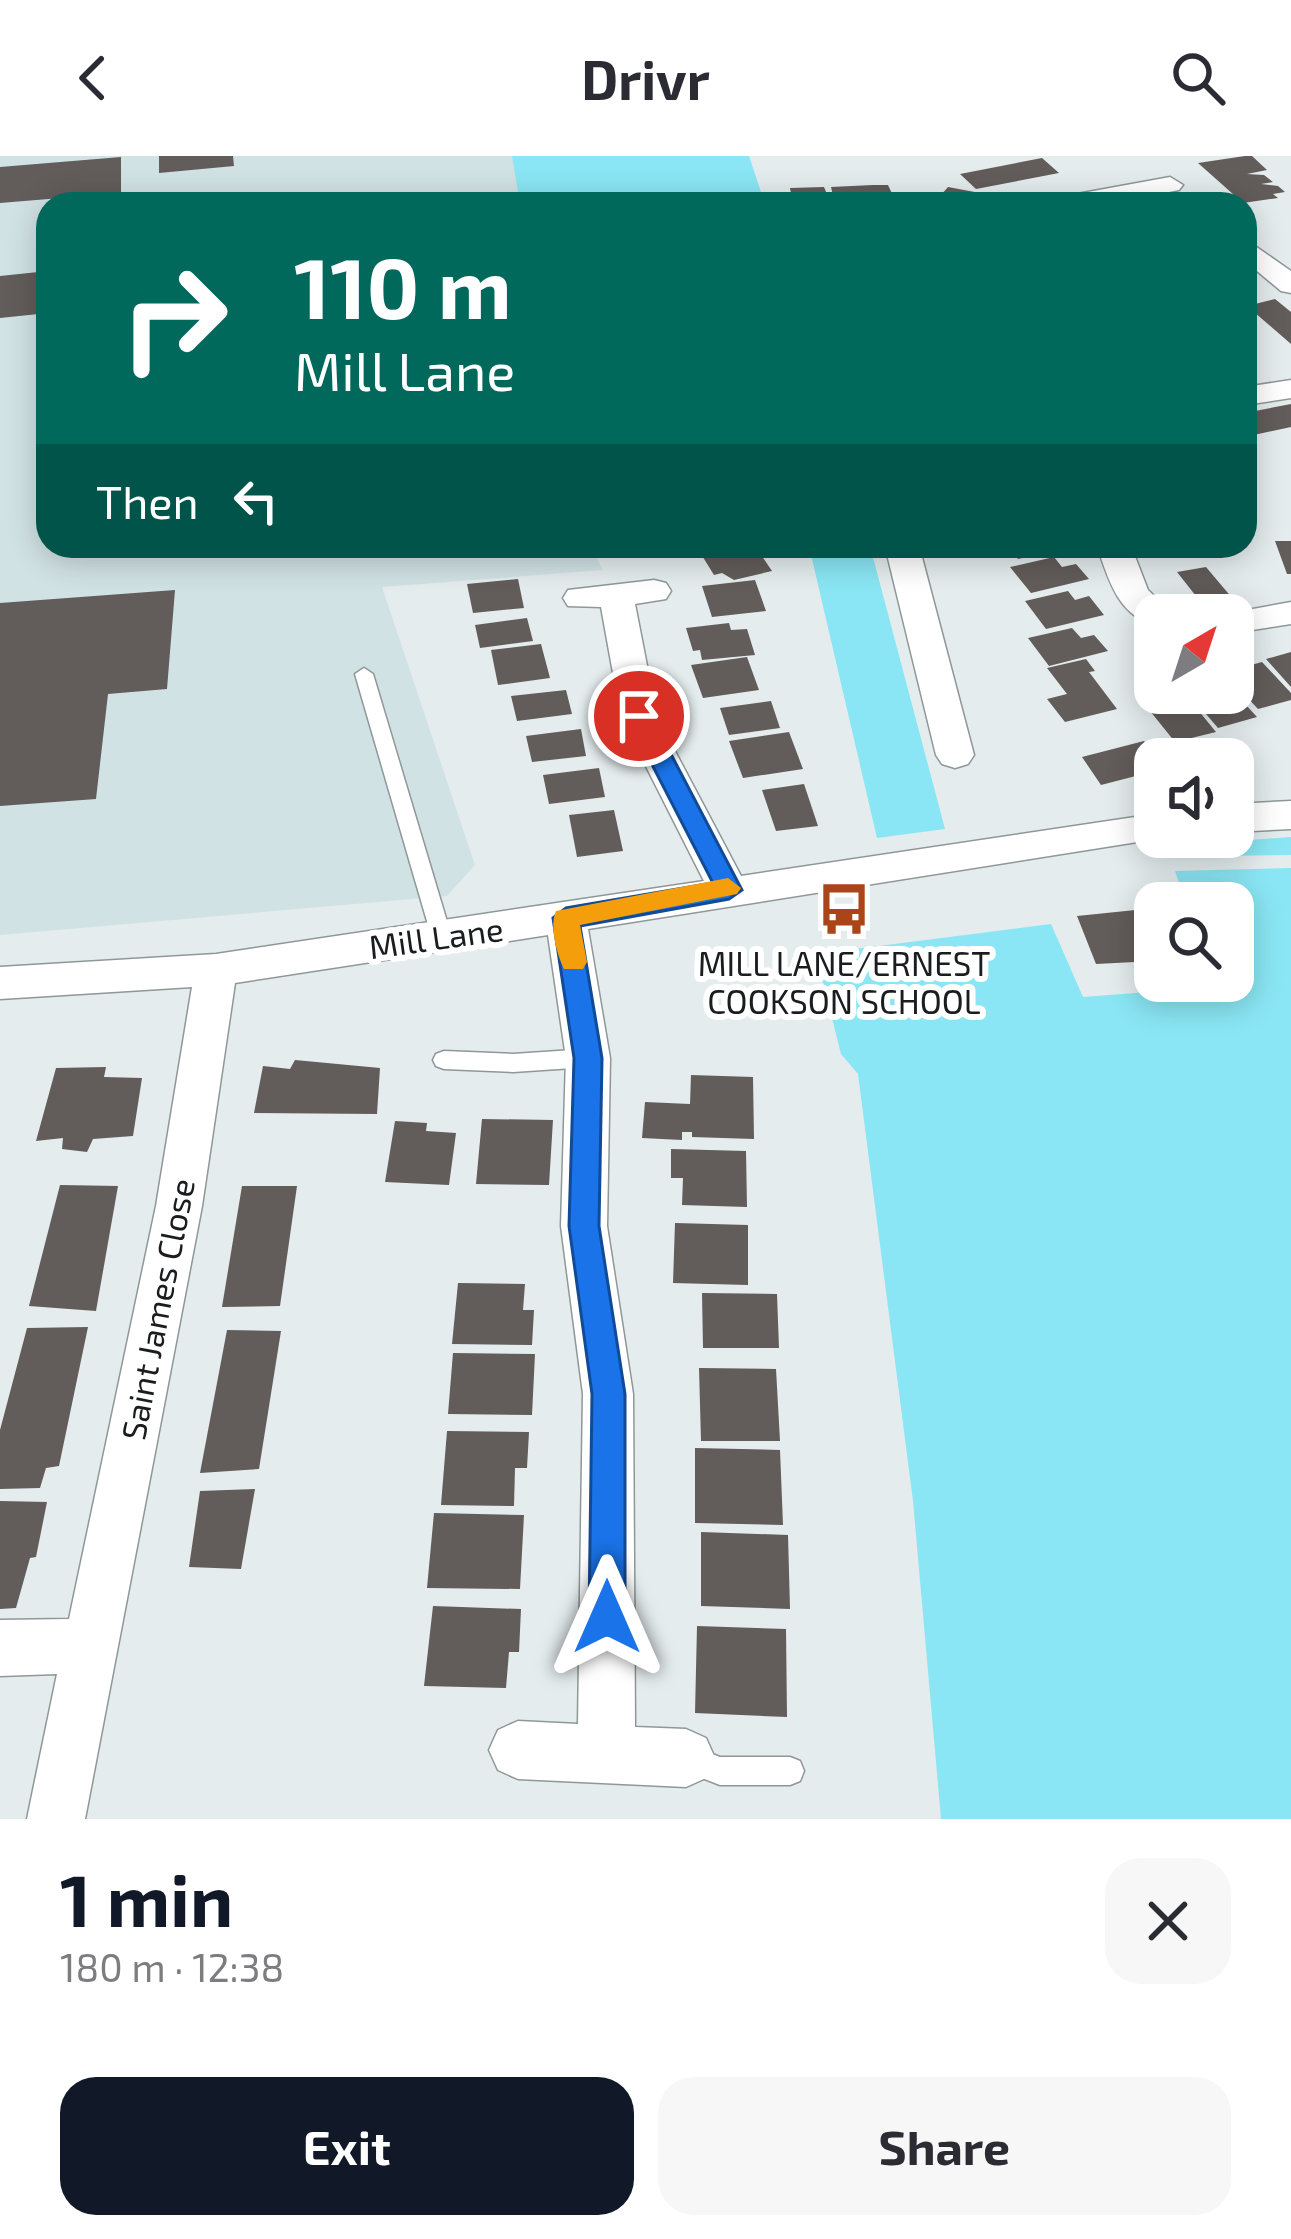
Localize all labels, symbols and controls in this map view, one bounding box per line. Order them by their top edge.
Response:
icon: back [60,45,126,111]
icon: search [1165,45,1231,111]
text: Drivr [581,46,710,111]
text: 110 m [294,235,512,336]
icon: right [96,240,252,396]
text: Mill Lane [294,337,515,402]
icon: left [223,468,289,534]
text: Then [96,474,199,528]
north arrow [1134,594,1254,714]
map controls [1134,594,1254,1002]
pin [588,665,690,767]
icon: arrive [606,683,672,749]
button: sound [1134,738,1254,858]
bus stop icon: MILL LANE/ERNEST COOKSON SCHOOL [815,880,873,938]
button: search [1134,882,1254,1002]
street label: Mill Lane [366,908,506,966]
place label: MILL LANE/ERNEST COOKSON SCHOOL [698,943,990,1021]
street label: Saint James Close [112,1175,202,1443]
position arrow [544,1554,670,1680]
text: 1 min [60,1855,233,1941]
button: close [1105,1858,1231,1984]
text: 180 m · 12:38 [60,1943,284,1990]
button: Exit [60,2077,634,2215]
button: Share [658,2077,1231,2215]

